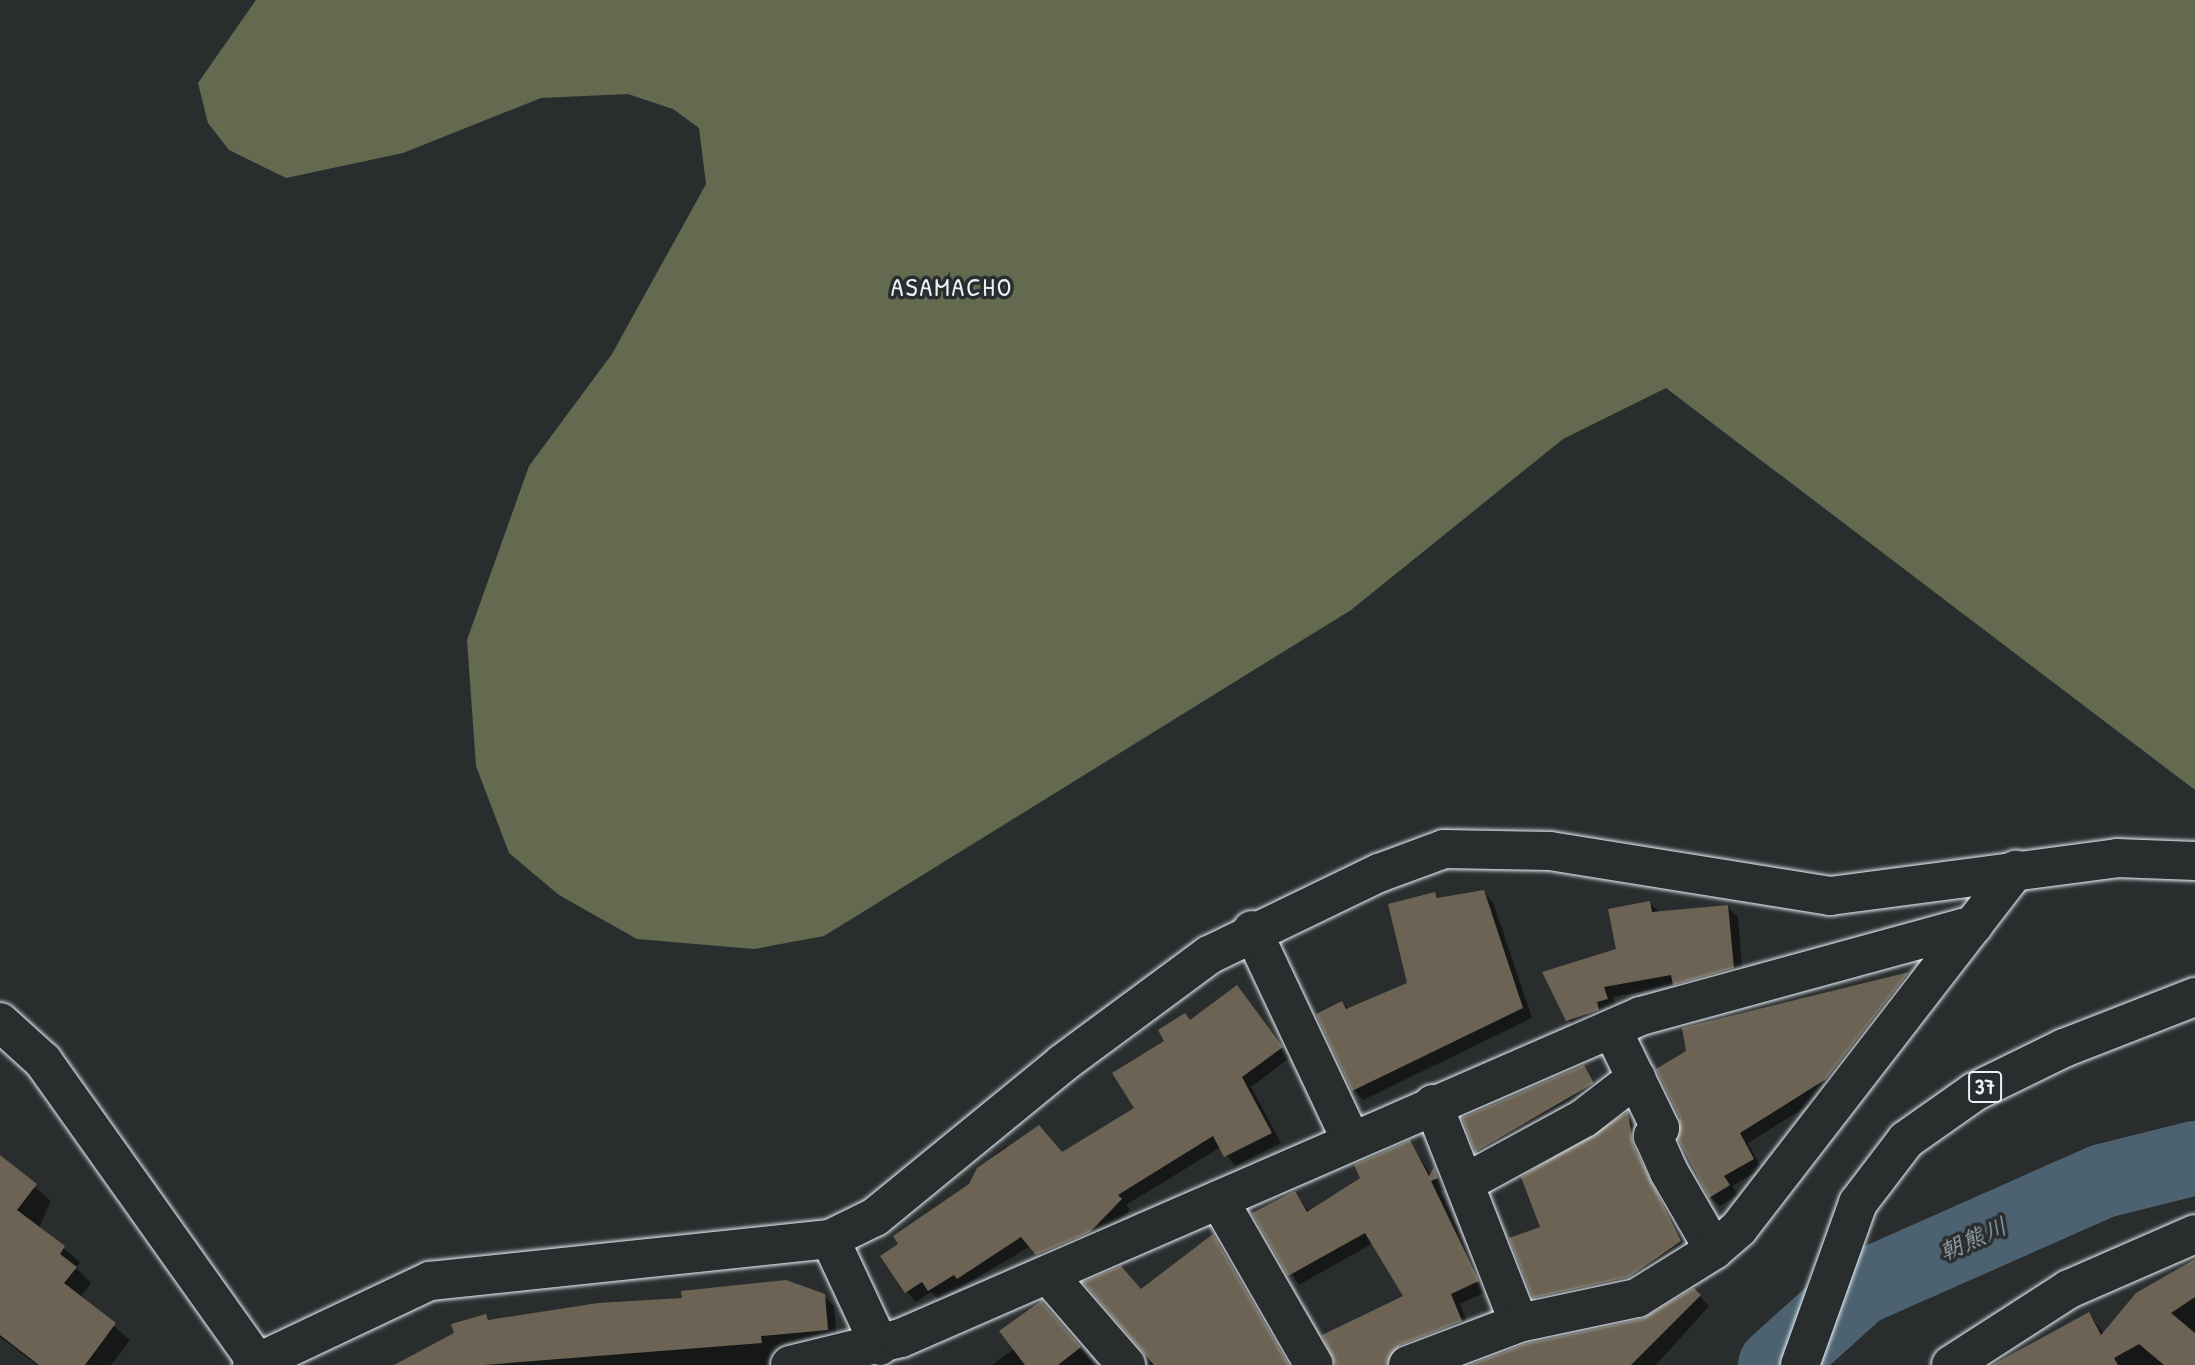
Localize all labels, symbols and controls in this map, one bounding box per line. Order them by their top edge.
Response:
district label: ASAMACHO [892,271,1012,303]
road number: 37 [1968,1070,2002,1104]
water label: 朝熊川 [1934,1211,2012,1267]

